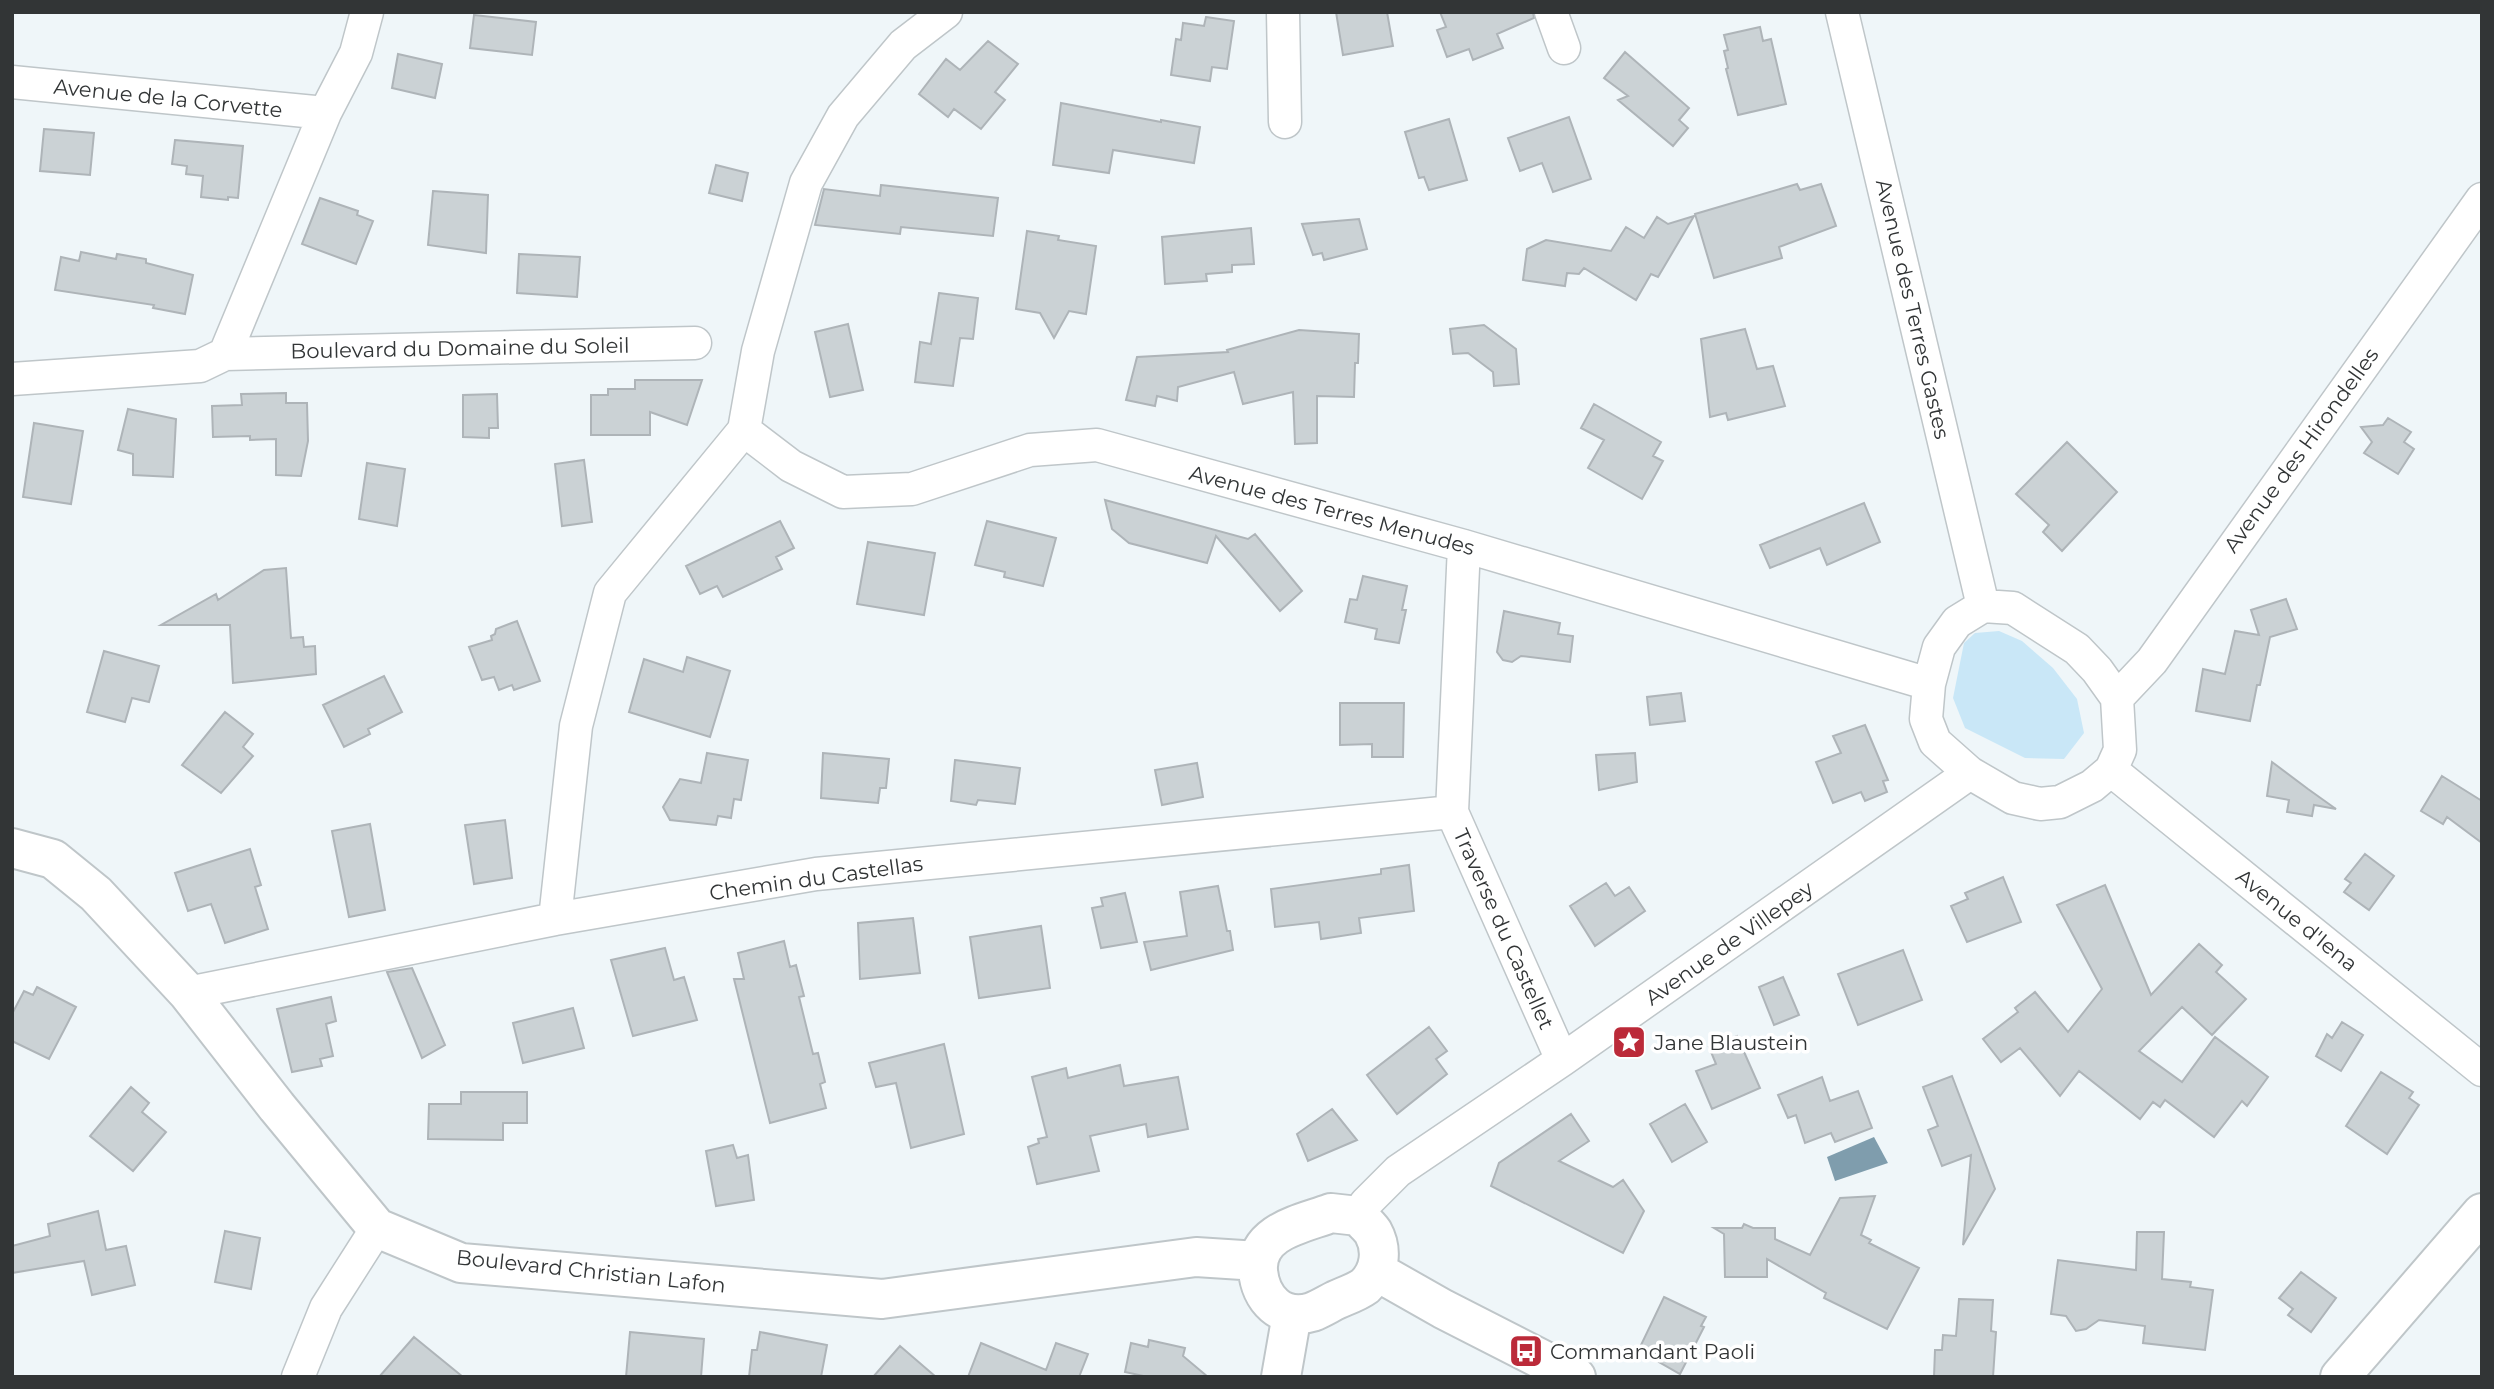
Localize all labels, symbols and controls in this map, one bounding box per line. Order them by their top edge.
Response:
street label: Avenue de la Corvette [52,74,284,122]
street label: Avenue des Terres Gastes [1871,177,1955,441]
street label: Boulevard du Domaine du Soleil [290,333,630,363]
street label: Avenue des Hirondelles [2218,343,2384,557]
street label: Avenue des Terres Menudes [1187,460,1477,560]
street label: Traverse du Castellet [1449,825,1559,1033]
street label: Chemin du Castellas [708,851,924,905]
street label: Avenue d'Iena [2231,863,2363,977]
street label: Avenue de Villepey [1640,875,1818,1010]
place icon: Jane Blaustein [1610,1023,1648,1061]
place label: Jane Blaustein [1653,1030,1808,1055]
street label: Boulevard Christian Lafon [455,1244,727,1298]
bus stop icon: Commandant Paoli [1507,1332,1545,1370]
place label: Commandant Paoli [1550,1339,1755,1364]

